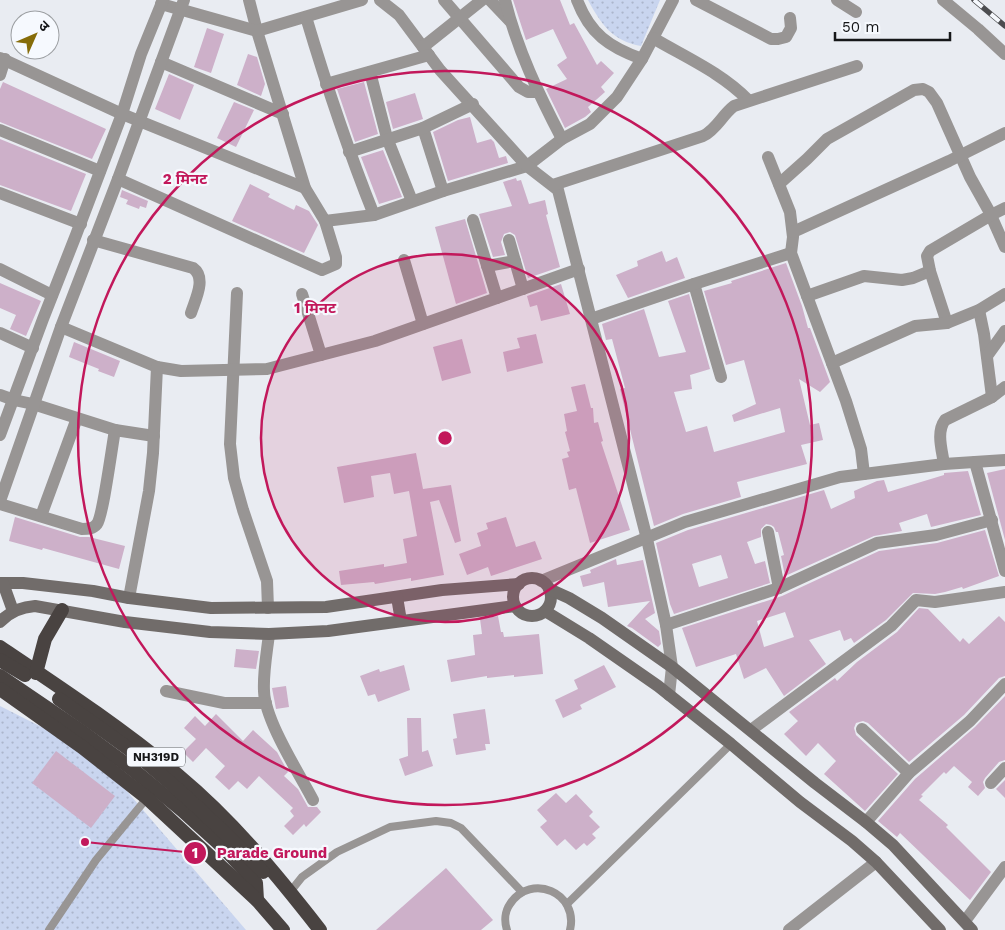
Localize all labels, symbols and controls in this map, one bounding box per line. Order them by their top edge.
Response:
north arrow [10,10,60,60]
scale bar [835,10,950,42]
text: उ [36,17,53,35]
text: 50 m [842,18,879,36]
text: 2 मिनट [163,170,208,188]
text: 1 मिनट [294,299,337,317]
centre of rings [436,429,454,447]
road number: NH319D [127,748,185,766]
callout: Parade Ground [182,838,337,868]
text: 1 [192,844,198,862]
text: Parade Ground [217,844,327,862]

